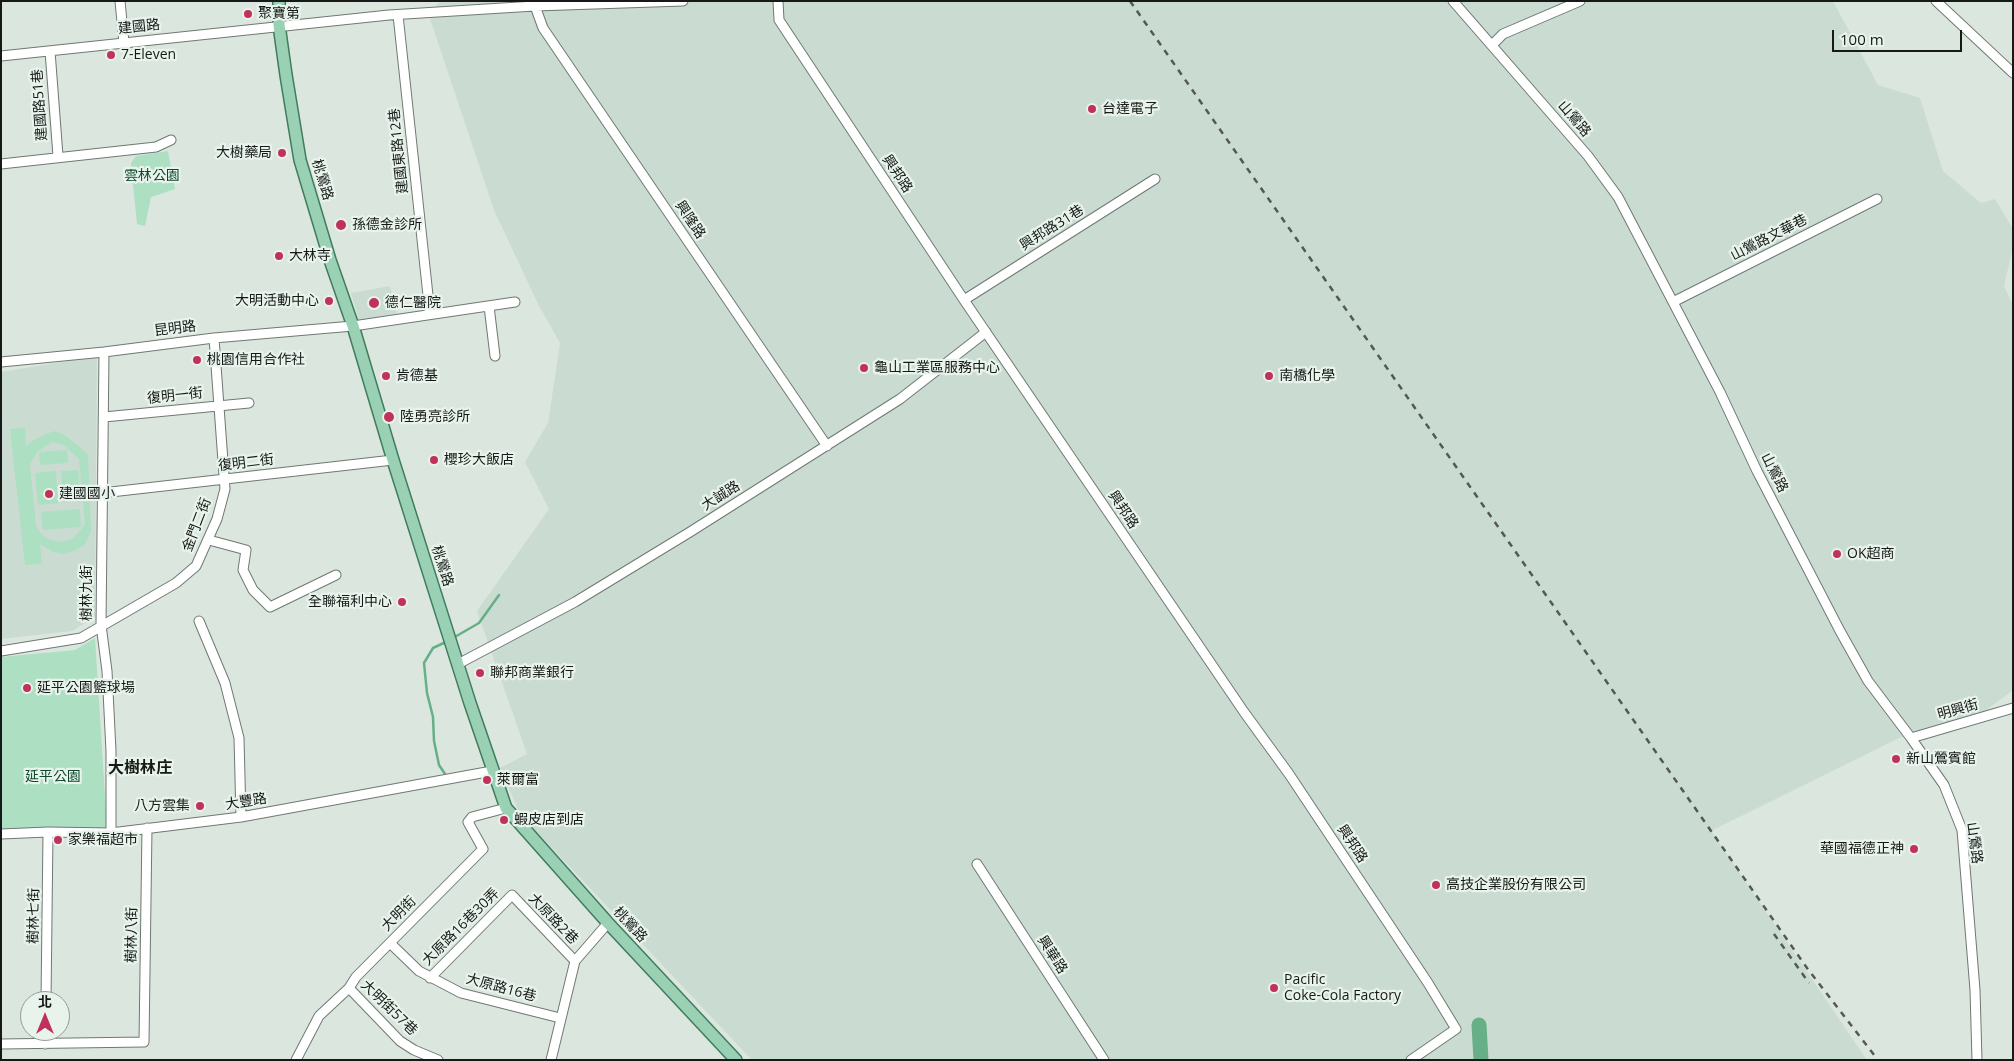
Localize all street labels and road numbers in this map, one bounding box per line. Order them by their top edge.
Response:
street label: 建國路 [117,16,161,38]
street label: 建國路51巷 [29,68,51,142]
street label: 山鶯路 [1554,98,1594,140]
street label: 建國東路12巷 [386,107,412,195]
street label: 興邦路 [878,152,916,196]
street label: 桃鶯路 [308,157,336,203]
street label: 興隆路 [671,198,709,242]
street label: 興邦路31巷 [1017,202,1087,254]
street label: 山鶯路文華巷 [1728,211,1810,265]
street label: 昆明路 [153,318,197,340]
street label: 復明一街 [146,385,204,407]
street label: 山鶯路 [1757,450,1791,496]
street label: 復明二街 [217,451,275,475]
street label: 大誠路 [699,478,743,514]
street label: 興邦路 [1104,488,1142,532]
street label: 金門二街 [179,496,215,554]
street label: 桃鶯路 [428,543,456,589]
street label: 樹林九街 [79,565,95,621]
street label: 明興街 [1935,696,1981,724]
street label: 大豐路 [224,790,268,814]
street label: 山鶯路 [1963,821,1985,865]
street label: 興邦路 [1333,822,1371,866]
street label: 大原路16巷30弄 [419,885,503,969]
street label: 樹林七街 [25,888,43,944]
street label: 大原路2巷 [525,890,581,948]
street label: 大明街 [378,893,420,935]
street label: 桃鶯路 [610,904,650,946]
street label: 樹林八街 [123,907,141,963]
street label: 興華路 [1034,933,1070,977]
street label: 大原路16巷 [464,971,538,1005]
street label: 大明街57巷 [357,977,421,1039]

